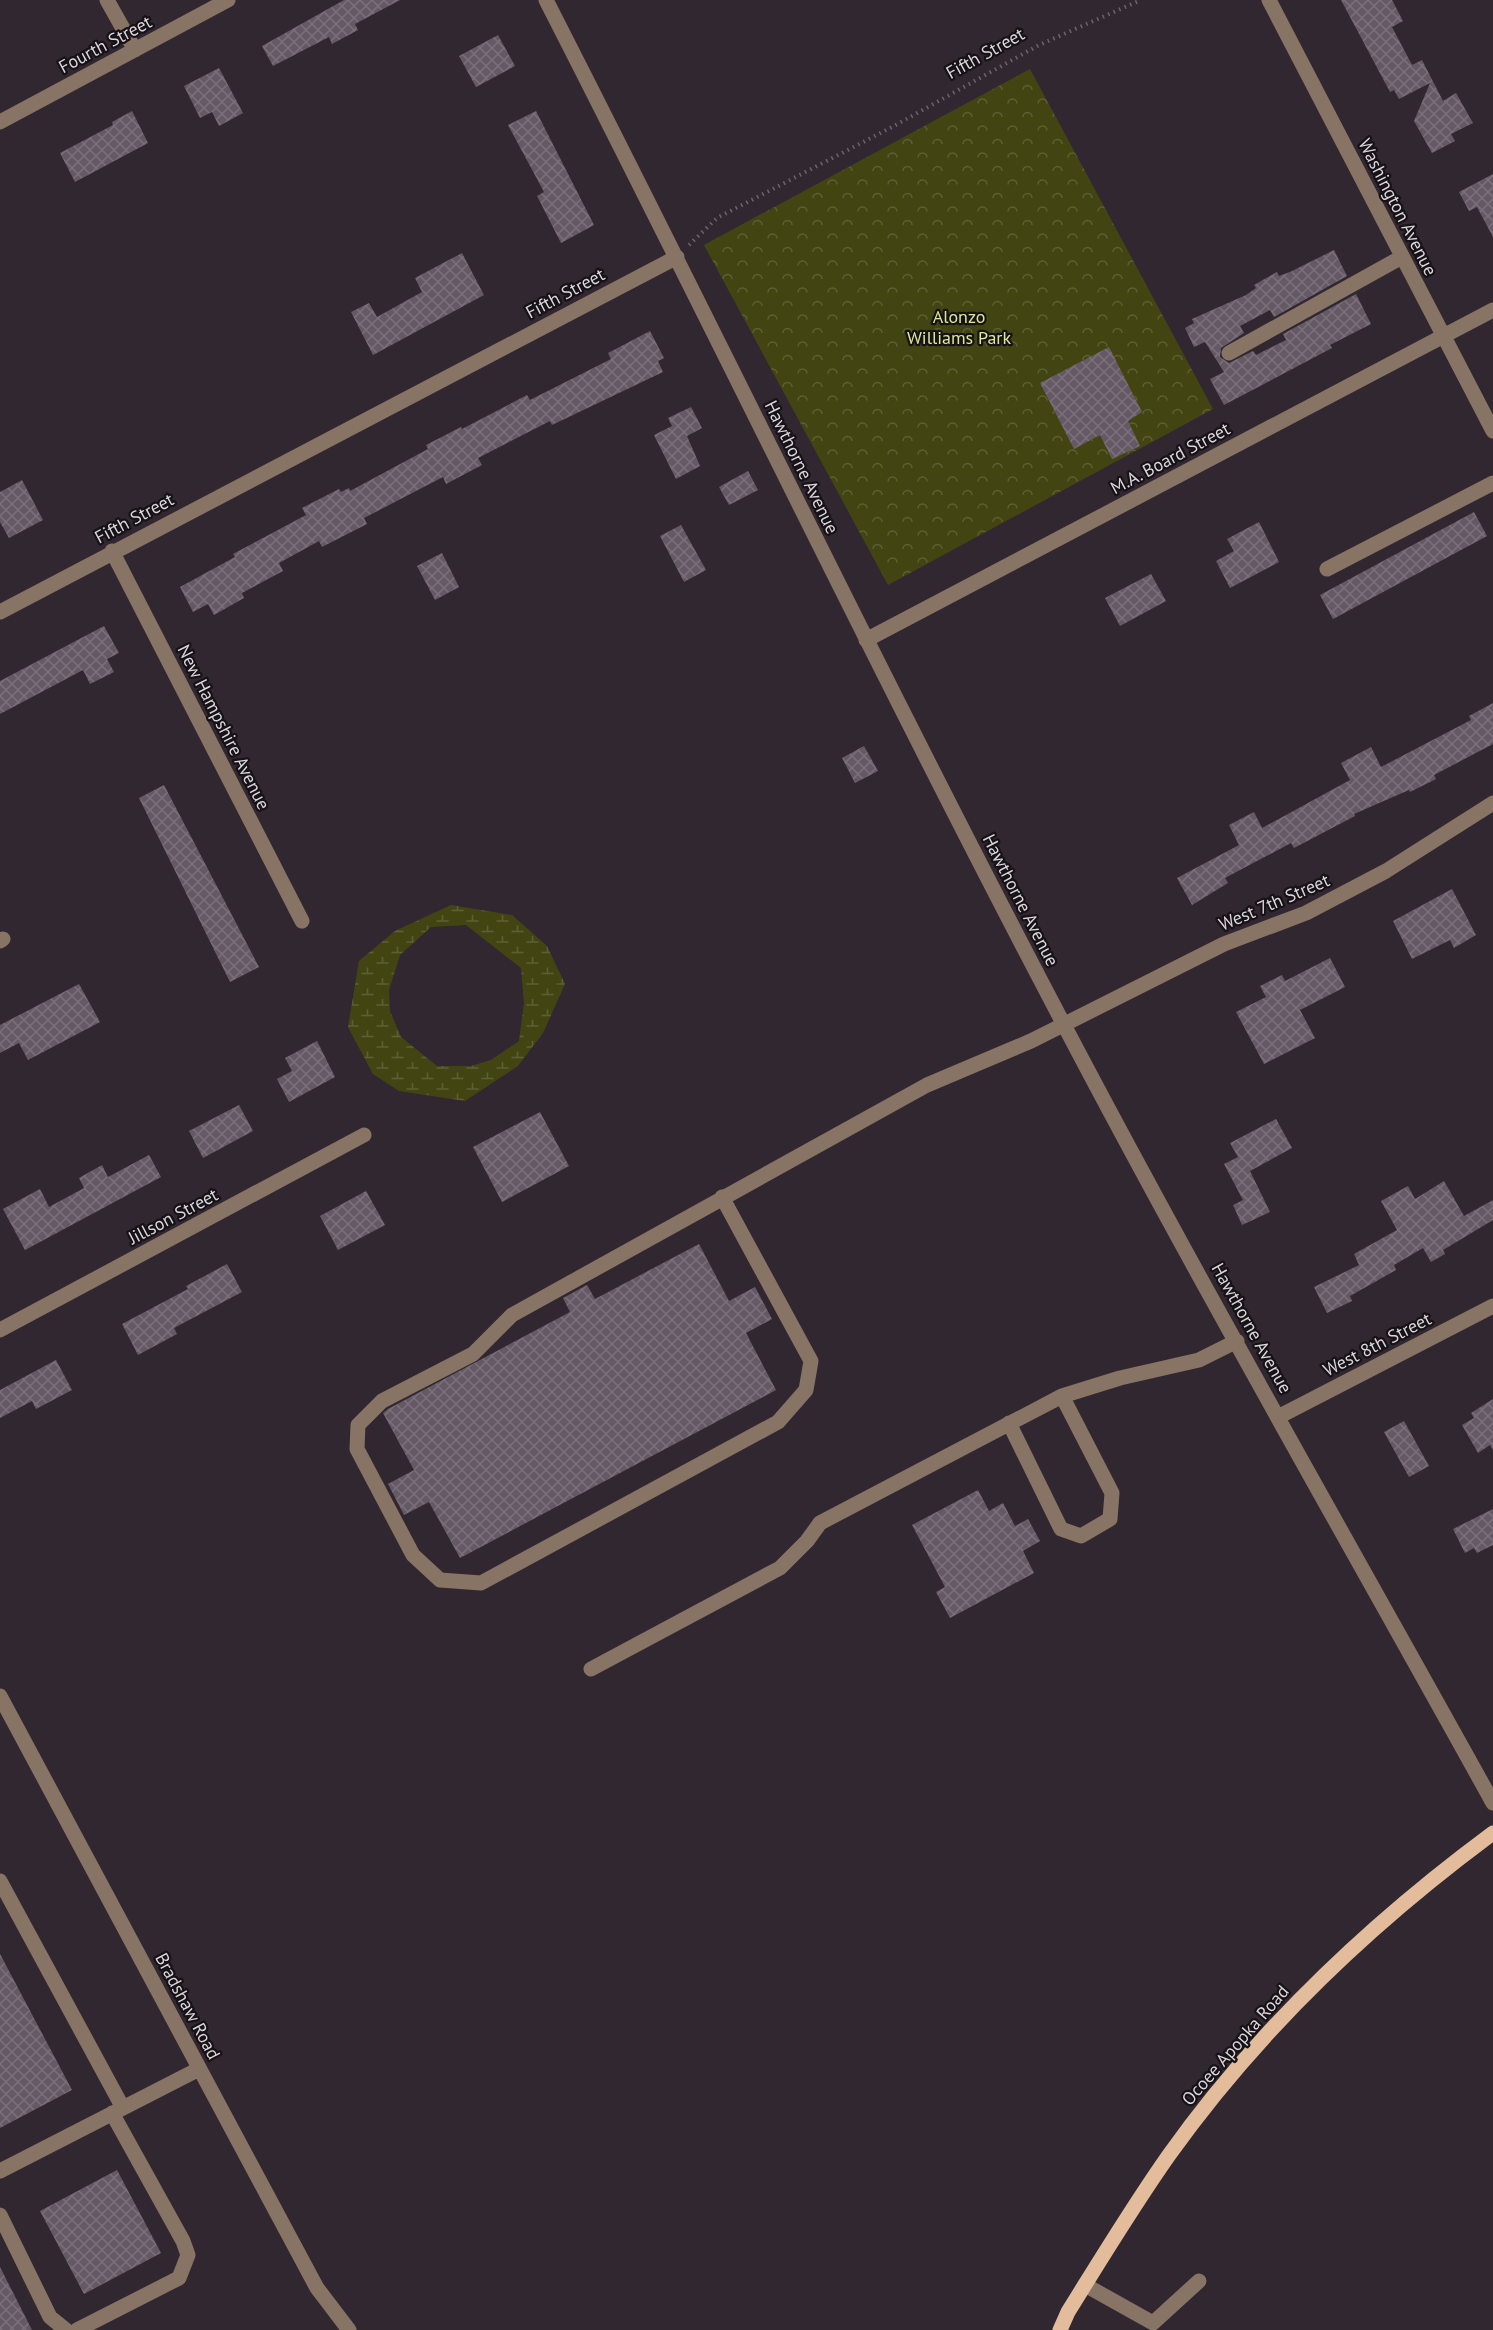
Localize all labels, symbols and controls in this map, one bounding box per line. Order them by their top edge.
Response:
street label: Fourth Street [55,10,155,78]
street label: Fifth Street [942,22,1028,84]
street label: Washington Avenue [1354,135,1442,279]
street label: Fifth Street [521,263,609,323]
park label: Alonzo Williams Park [907,305,1011,349]
street label: Hawthorne Avenue [760,397,844,537]
street label: M.A. Board Street [1106,417,1234,499]
street label: Fifth Street [90,488,178,548]
street label: New Hampshire Avenue [172,641,276,813]
street label: Hawthorne Avenue [978,830,1064,970]
street label: West 7th Street [1215,868,1333,936]
street label: Jillson Street [123,1183,222,1250]
street label: Hawthorne Avenue [1207,1259,1297,1397]
street label: West 8th Street [1319,1307,1435,1381]
street label: Bradshaw Road [150,1949,226,2063]
street label: Ocoee Apopka Road [1176,1980,1294,2110]

